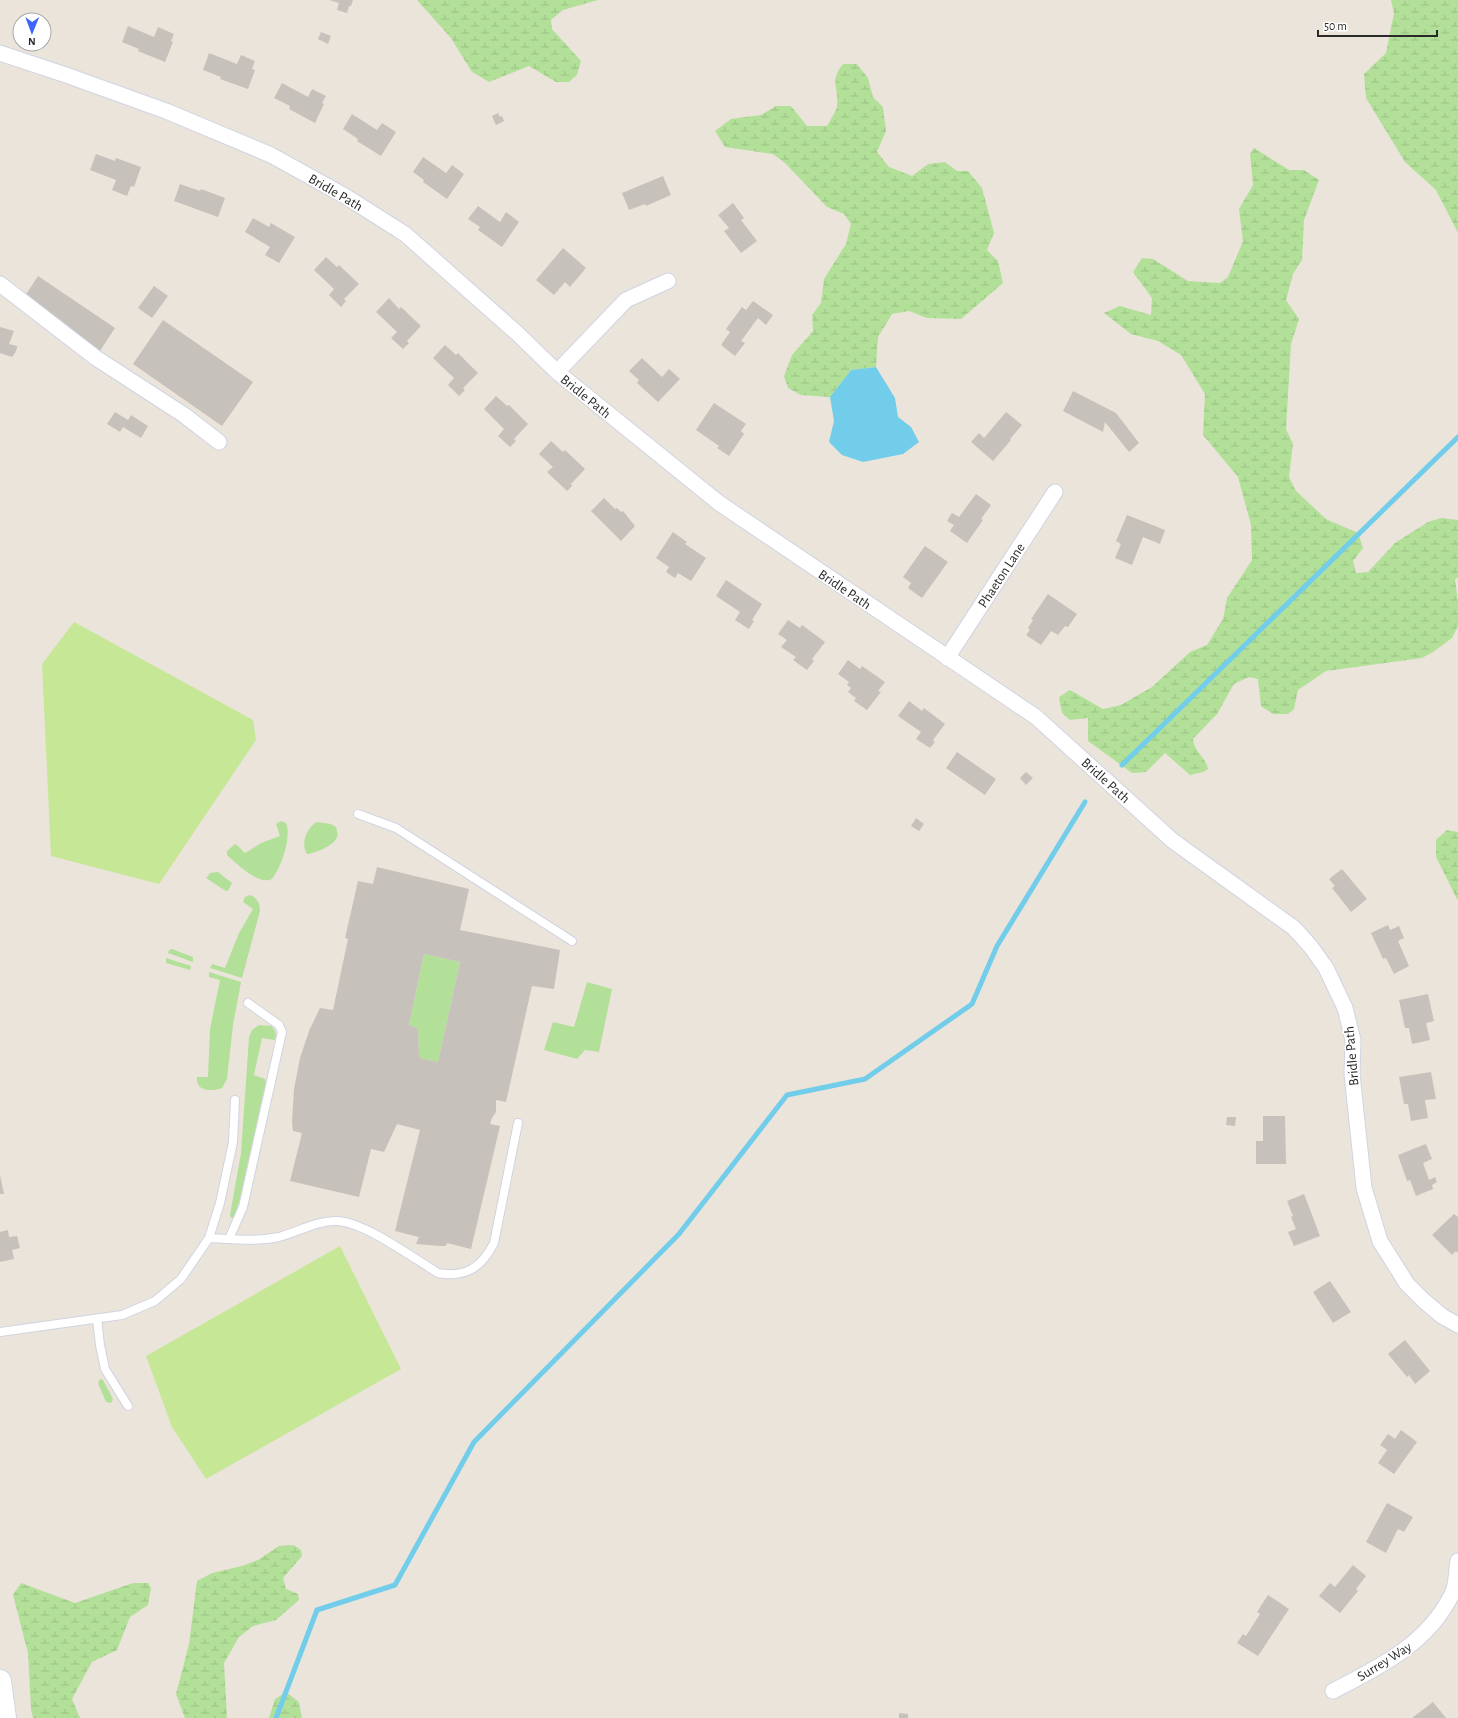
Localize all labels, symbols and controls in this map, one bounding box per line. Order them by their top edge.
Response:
north arrow [12,12,52,52]
scale bar [1318,12,1437,38]
text: 50 m [1324,20,1347,32]
text: N [28,36,36,47]
street label: Bridle Path [306,172,365,214]
street label: Bridle Path [558,372,613,421]
street label: Phaeton Lane [976,541,1028,610]
street label: Bridle Path [816,567,873,612]
street label: Bridle Path [1078,755,1132,806]
street label: Bridle Path [1342,1025,1362,1086]
street label: Surrey Way [1355,1640,1414,1684]

